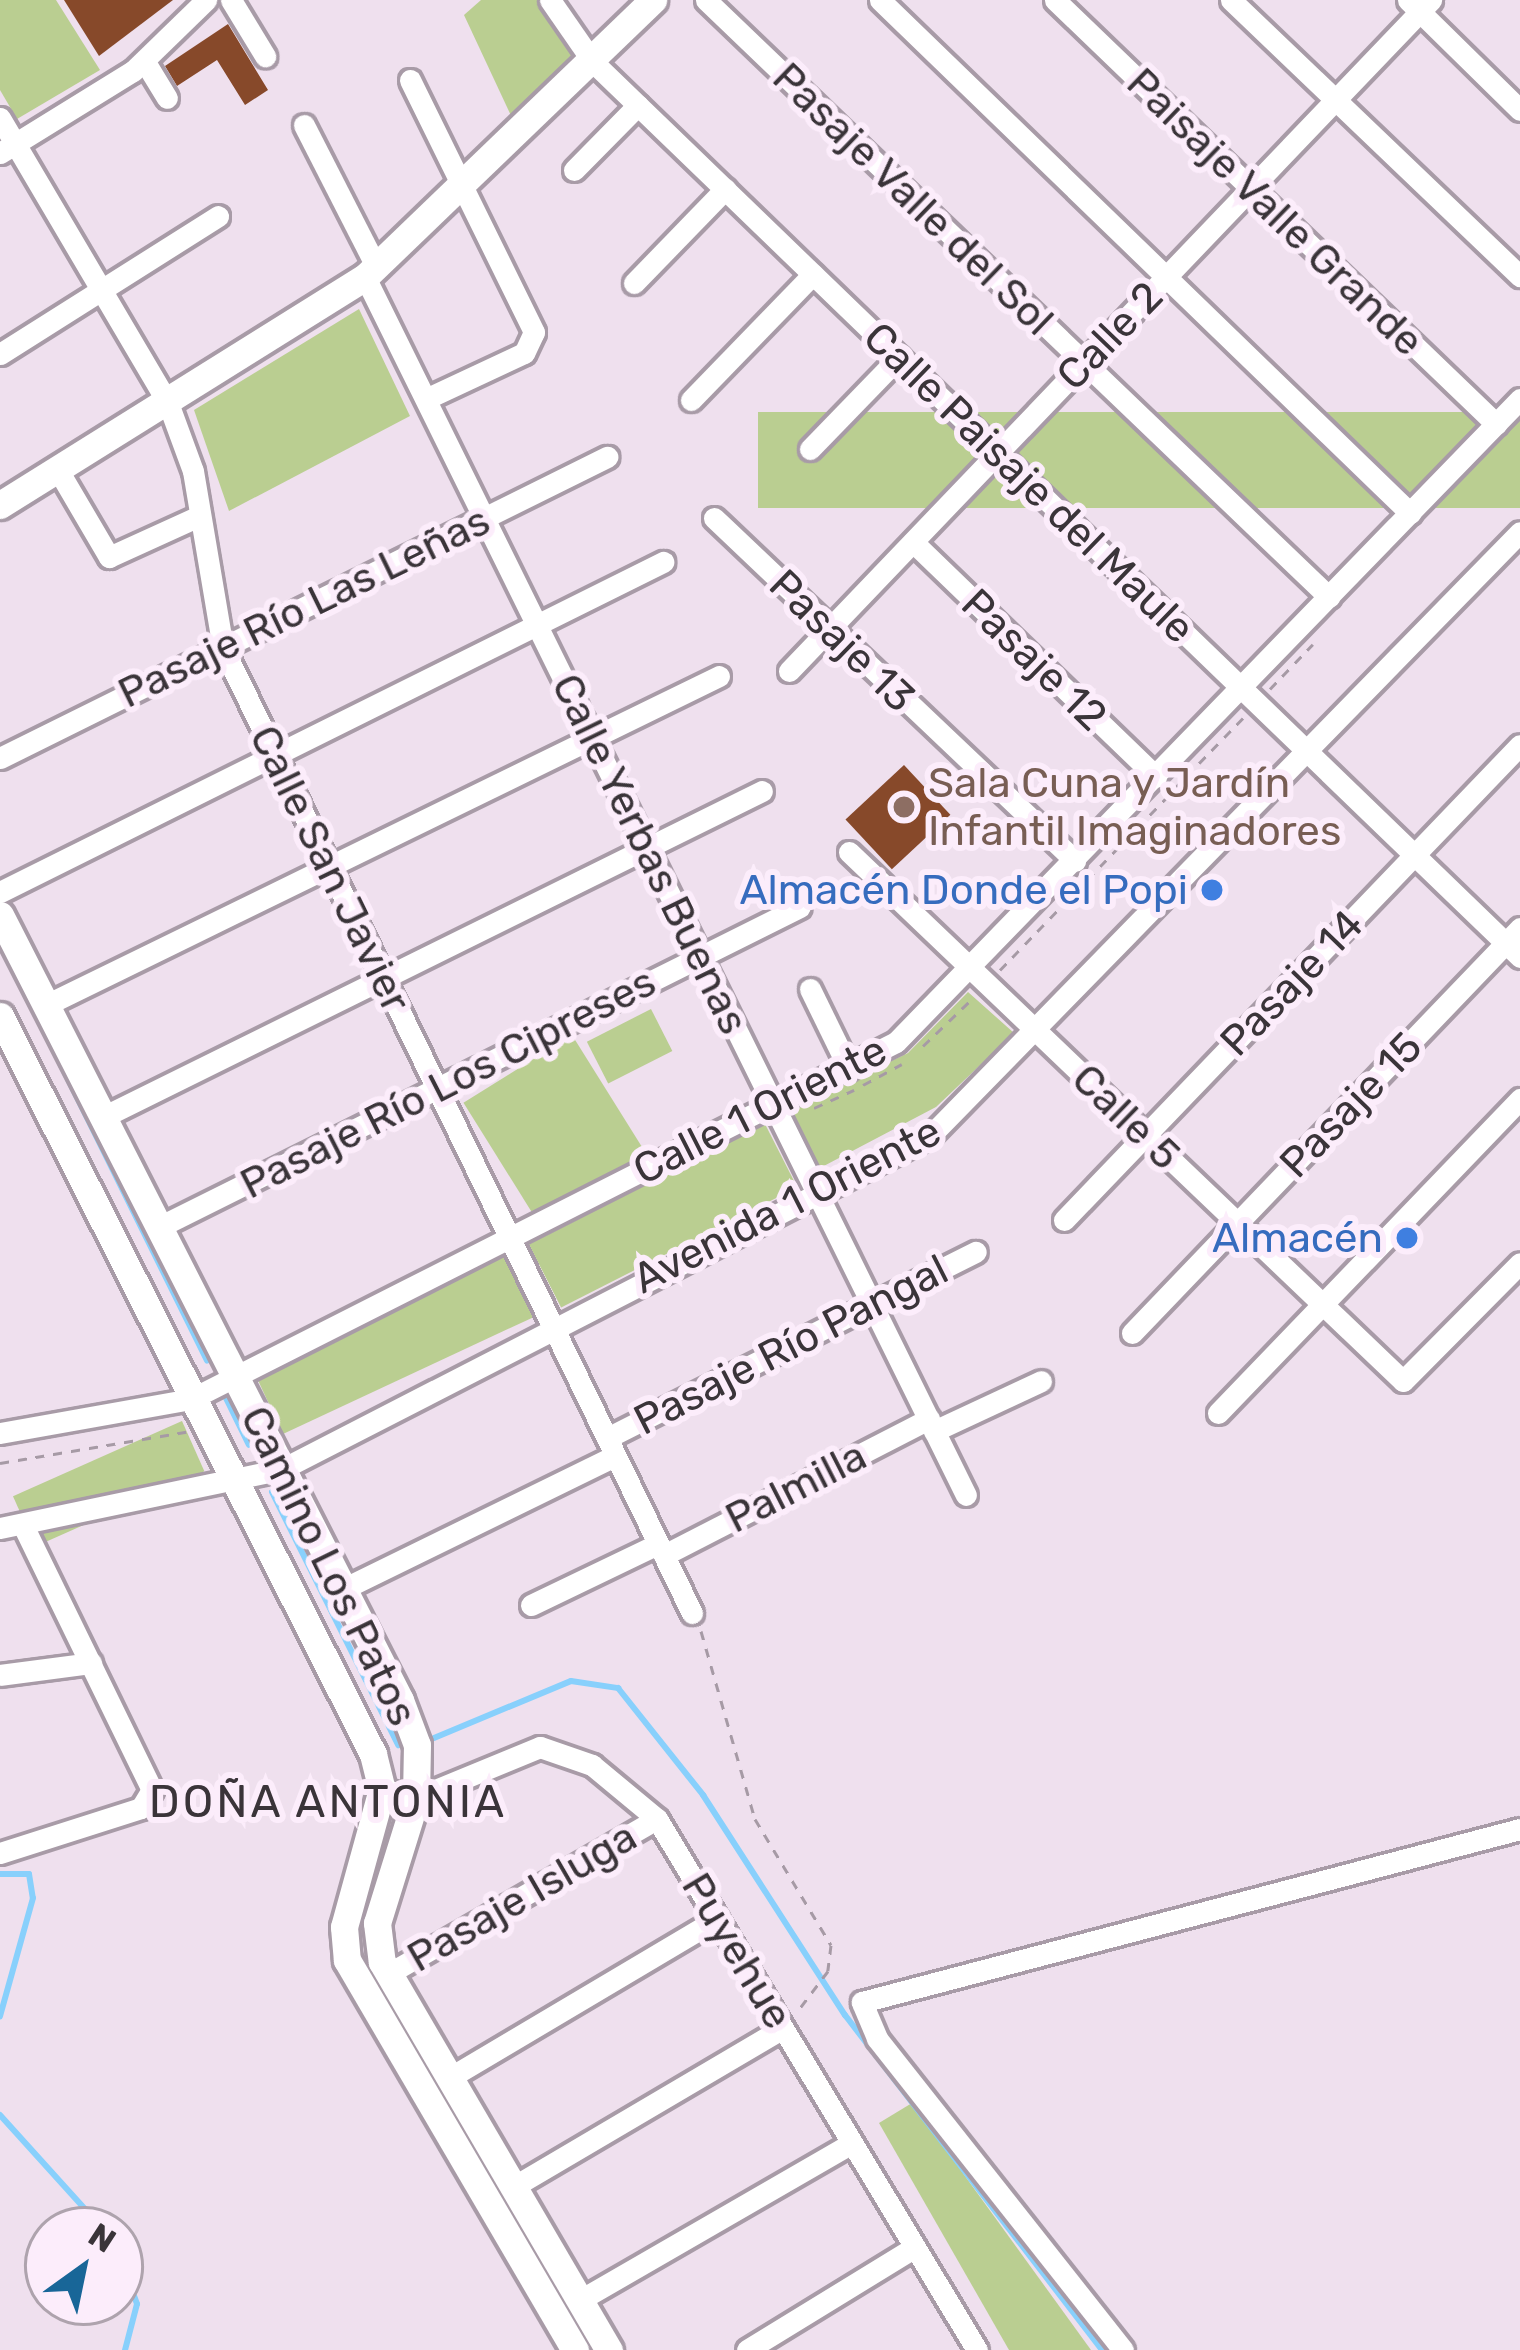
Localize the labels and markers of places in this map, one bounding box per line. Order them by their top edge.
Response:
place label: Sala Cuna y Jardín Infantil Imaginadores [928,758,1341,856]
marker: Sala Cuna y Jardín Infantil Imaginadores [891,794,917,820]
place label: Almacén Donde el Popi [739,865,1188,915]
marker: Almacén Donde el Popi [1199,877,1225,903]
place label: Almacén [1212,1213,1383,1263]
marker: Almacén [1394,1225,1420,1251]

